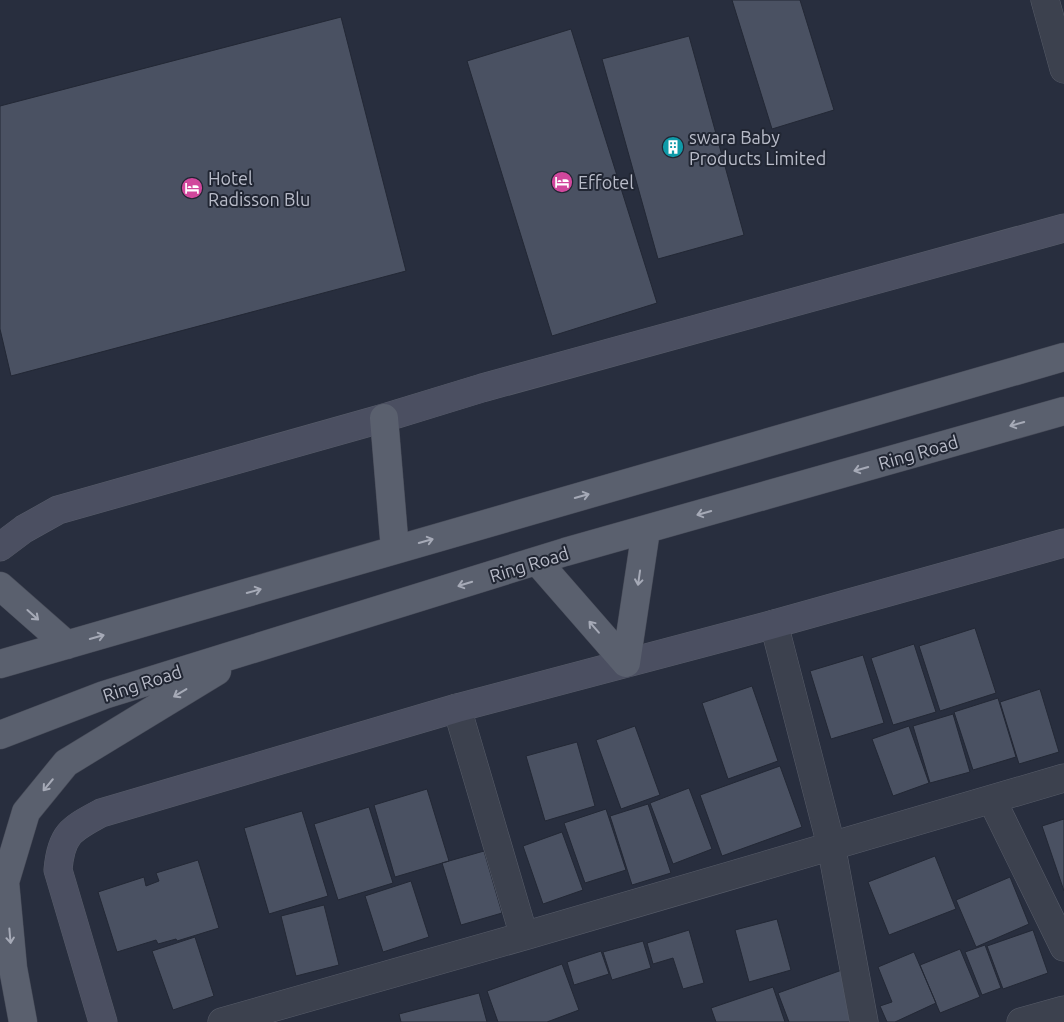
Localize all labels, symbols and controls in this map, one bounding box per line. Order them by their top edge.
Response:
place label: swara Baby Products Limited [689,127,826,168]
building icon: swara Baby Products Limited [661,135,685,159]
place label: Hotel Radisson Blu [208,168,310,209]
hotel icon: Effotel [550,170,574,194]
place label: Effotel [578,172,634,192]
hotel icon: Hotel Radisson Blu [180,176,204,200]
one-way arrow [1010,420,1026,430]
street label: Ring Road [876,431,960,473]
one-way arrow [853,464,869,474]
one-way arrow [574,491,590,500]
one-way arrow [697,509,713,518]
one-way arrow [418,536,434,546]
street label: Ring Road [487,542,571,586]
one-way arrow [634,569,644,585]
one-way arrow [457,579,473,589]
one-way arrow [245,586,261,596]
one-way arrow [27,609,40,621]
one-way arrow [588,620,600,633]
one-way arrow [89,631,105,641]
street label: Ring Road [100,661,184,705]
one-way arrow [174,688,188,698]
one-way arrow [43,778,54,791]
one-way arrow [6,928,15,944]

